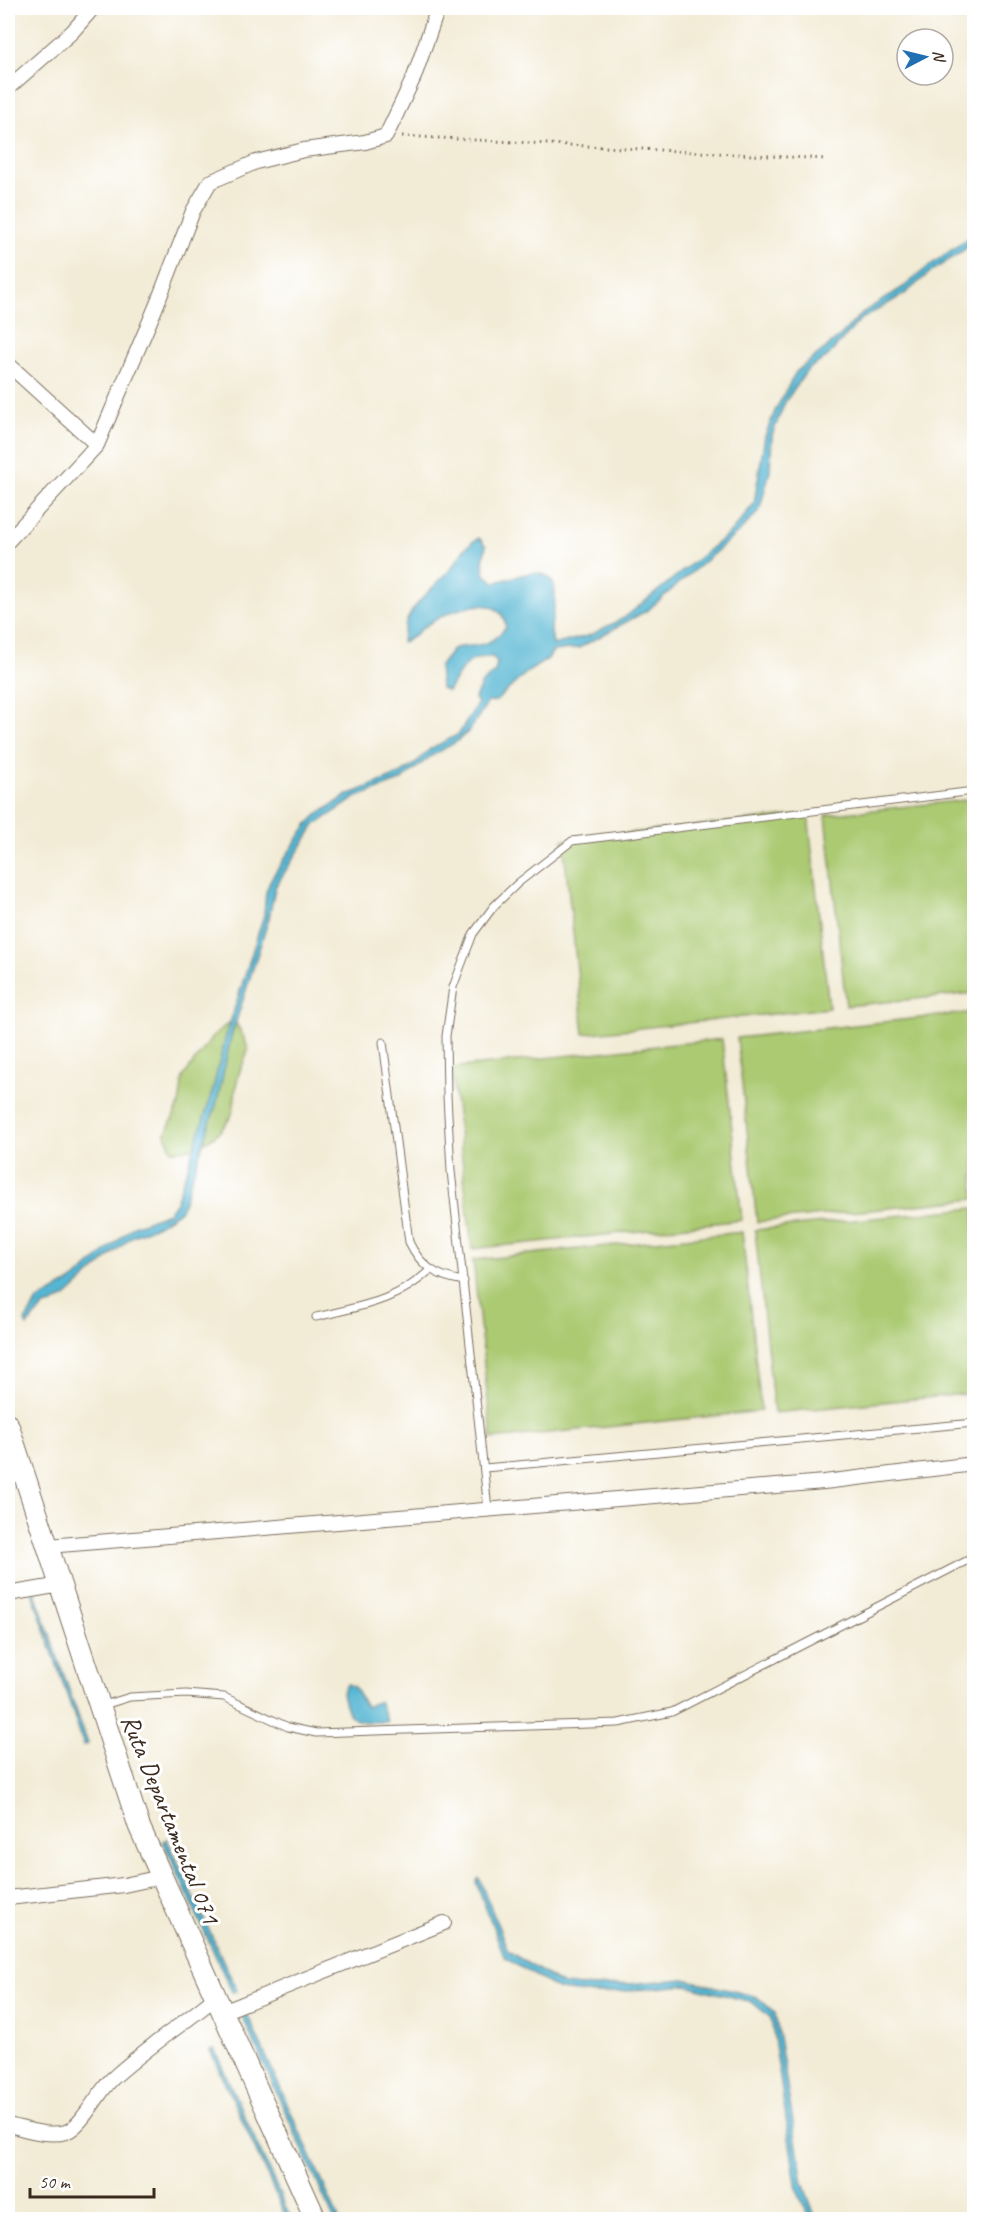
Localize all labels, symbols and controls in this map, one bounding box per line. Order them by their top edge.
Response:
north arrow [895,27,955,87]
text: N [928,49,950,64]
street label: Ruta Departamental 071 [113,1710,228,1930]
scale bar [30,2161,154,2199]
text: 50 m [39,2171,72,2193]

